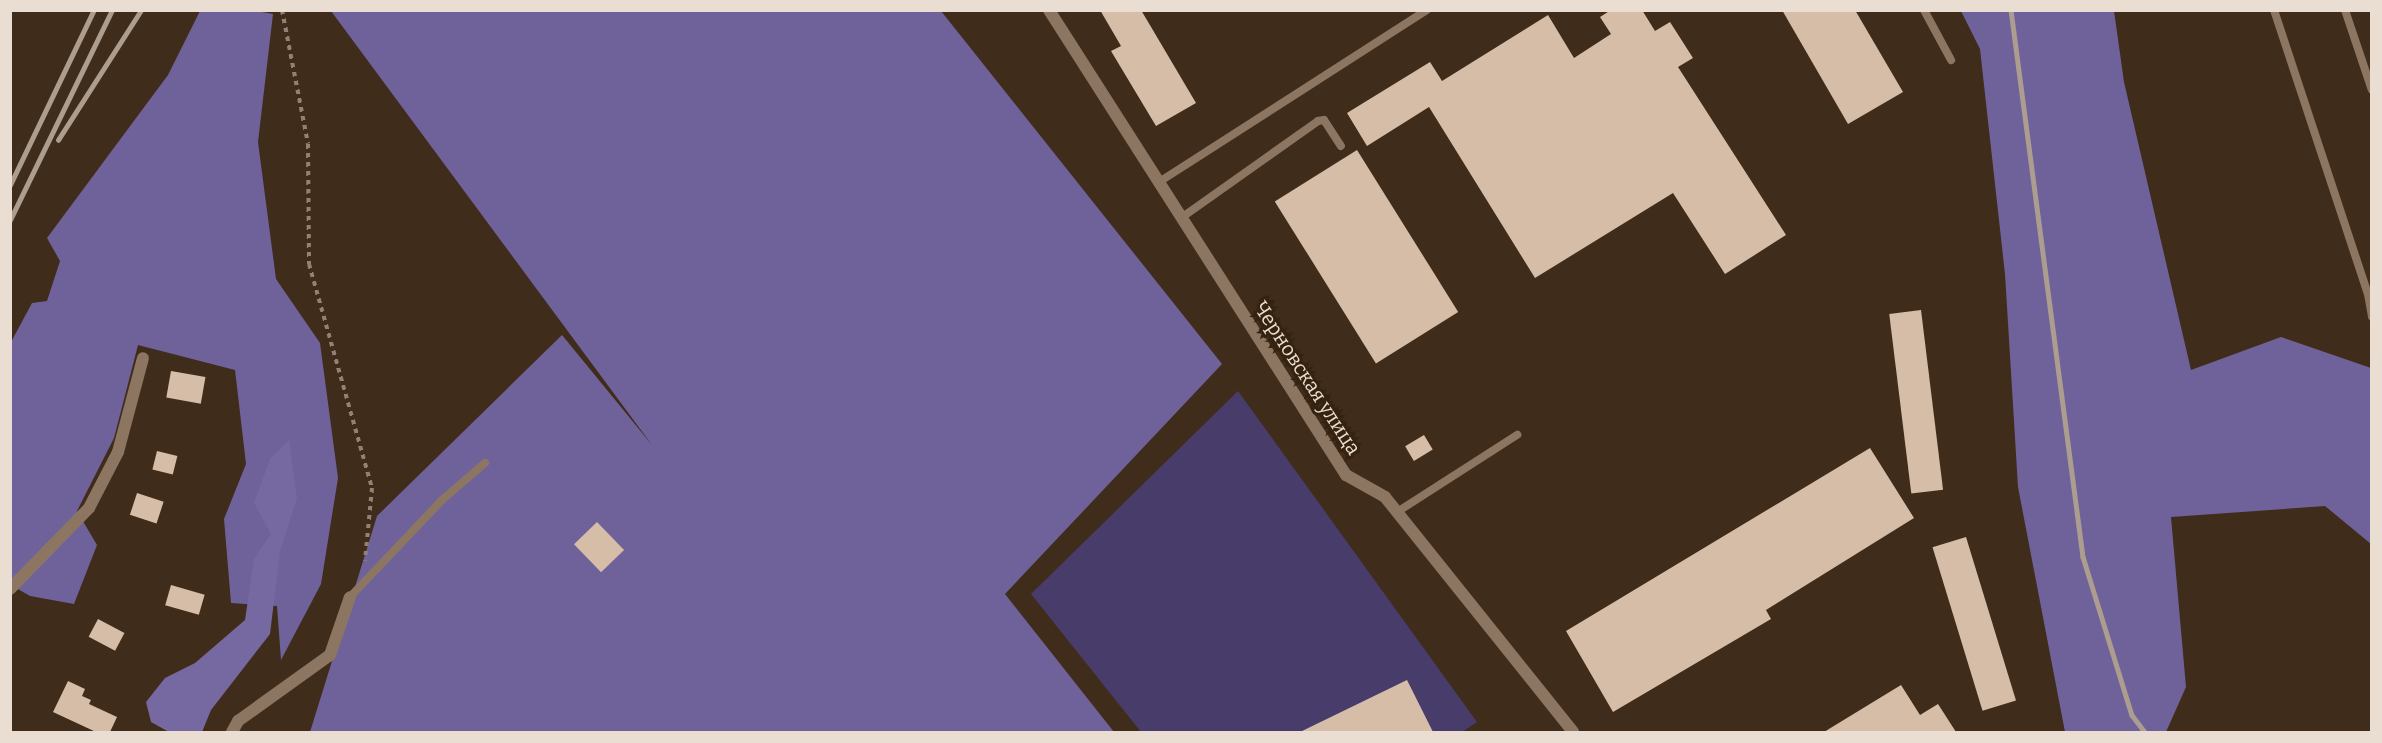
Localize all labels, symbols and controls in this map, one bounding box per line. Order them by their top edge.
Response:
street label: Черновская улица [1248,297,1366,459]

